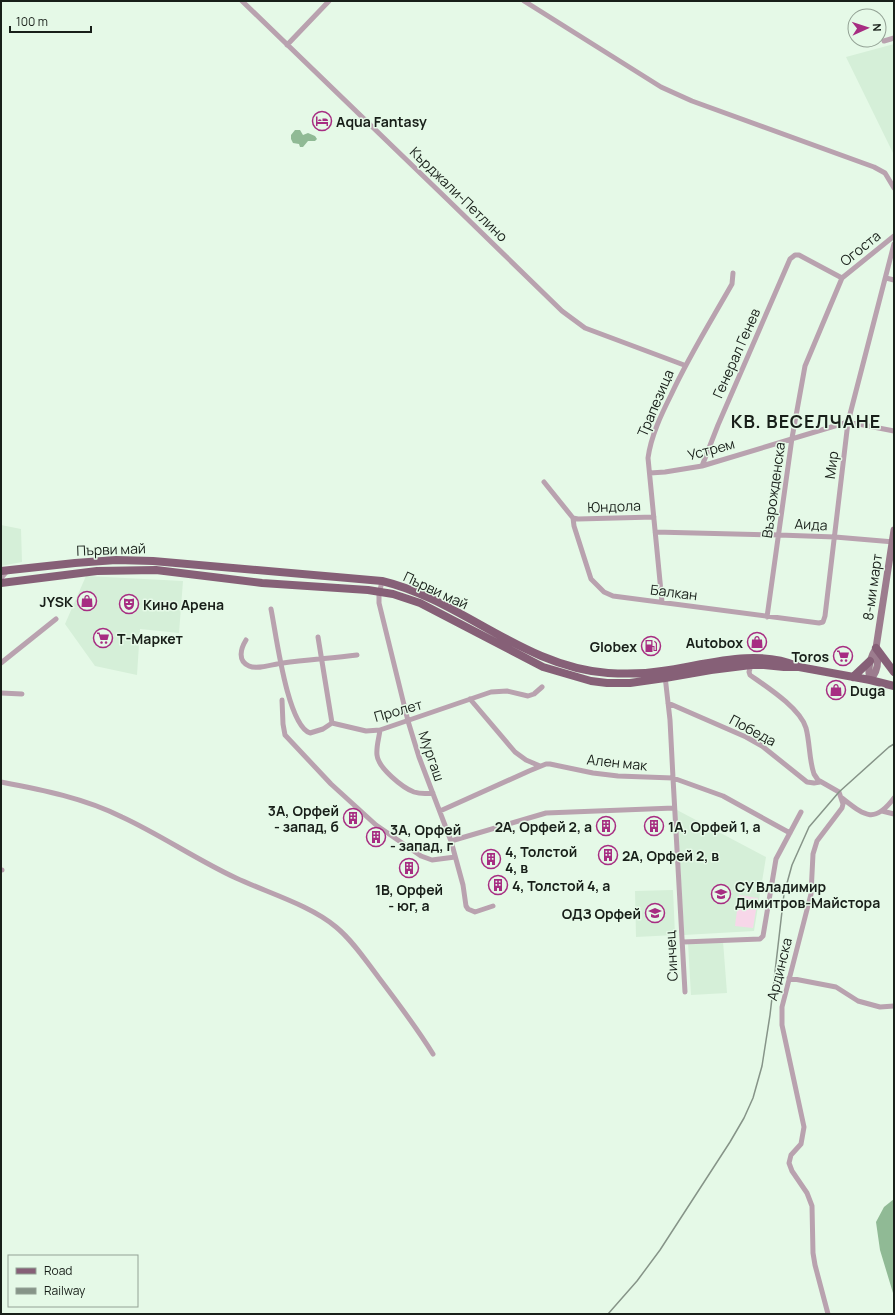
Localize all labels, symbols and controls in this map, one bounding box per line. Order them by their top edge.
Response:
scale bar [10,8,91,34]
north arrow [847,8,887,48]
text: 100 m [16,13,48,30]
text: N [870,23,885,32]
hotel icon: Aqua Fantasy [311,110,333,132]
place label: Aqua Fantasy [336,112,427,131]
street label: Кърджали-Петлино [406,142,512,246]
street label: Огоста [836,226,884,270]
street label: Генерал Генев [708,305,765,401]
street label: Трапезица [632,367,678,439]
district label: КВ. ВЕСЕЛЧАНЕ [731,409,881,433]
street label: Устрем [685,434,737,464]
street label: Възрожденска [757,441,789,539]
street label: Мир [820,450,842,480]
street label: Юндола [587,496,641,516]
street label: Аида [794,514,828,534]
street label: Първи май [76,538,146,560]
street label: 8-ми март [858,552,886,622]
street label: Първи май [400,567,472,613]
street label: Балкан [649,580,699,604]
shop icon: JYSK [76,590,98,612]
place label: JYSK [40,592,74,611]
theatre icon: Кино Арена [118,593,140,615]
place label: Кино Арена [143,595,224,614]
supermarket icon: Т-Маркет [92,627,114,649]
place label: Т-Маркет [117,629,183,648]
shop icon: Autobox [746,631,768,653]
place label: Autobox [686,633,743,652]
fuel station icon: Globex [640,635,662,657]
place label: Globex [590,637,637,656]
supermarket icon: Toros [832,645,854,667]
place label: Toros [791,647,829,666]
shop icon: Duga [825,679,847,701]
place label: Duga [850,681,885,700]
street label: Пролет [372,694,424,726]
street label: Победа [726,710,780,750]
street label: Мургаш [415,728,449,784]
street label: Ален мак [586,749,649,775]
place label: 3А, Орфей - запад, б [268,801,339,836]
building icon: 3А, Орфей - запад, б [342,807,364,829]
building icon: 2А, Орфей 2, а [595,815,617,837]
building icon: 1А, Орфей 1, а [643,815,665,837]
place label: 2А, Орфей 2, а [495,817,592,836]
place label: 1А, Орфей 1, а [668,817,761,836]
place label: 3А, Орфей - запад, г [390,820,461,855]
building icon: 3А, Орфей - запад, г [365,826,387,848]
place label: 4, Толстой 4, в [505,842,577,877]
building icon: 2А, Орфей 2, в [597,844,619,866]
place label: 2А, Орфей 2, в [622,846,719,865]
building icon: 4, Толстой 4, в [480,848,502,870]
building icon: 1В, Орфей - юг, а [398,857,420,879]
building icon: 4, Толстой 4, а [487,874,509,896]
place label: 4, Толстой 4, а [512,876,610,895]
place label: СУ Владимир Димитров-Майстора [735,877,880,912]
place label: 1В, Орфей - юг, а [375,880,443,915]
school or university icon: СУ Владимир Димитров-Майстора [710,883,732,905]
school or university icon: ОДЗ Орфей [644,902,666,924]
place label: ОДЗ Орфей [562,904,641,923]
street label: Синчец [660,930,682,982]
street label: Ардинска [762,936,796,1002]
legend [8,1255,138,1307]
text: Road [44,1262,72,1279]
text: Railway [44,1282,86,1299]

